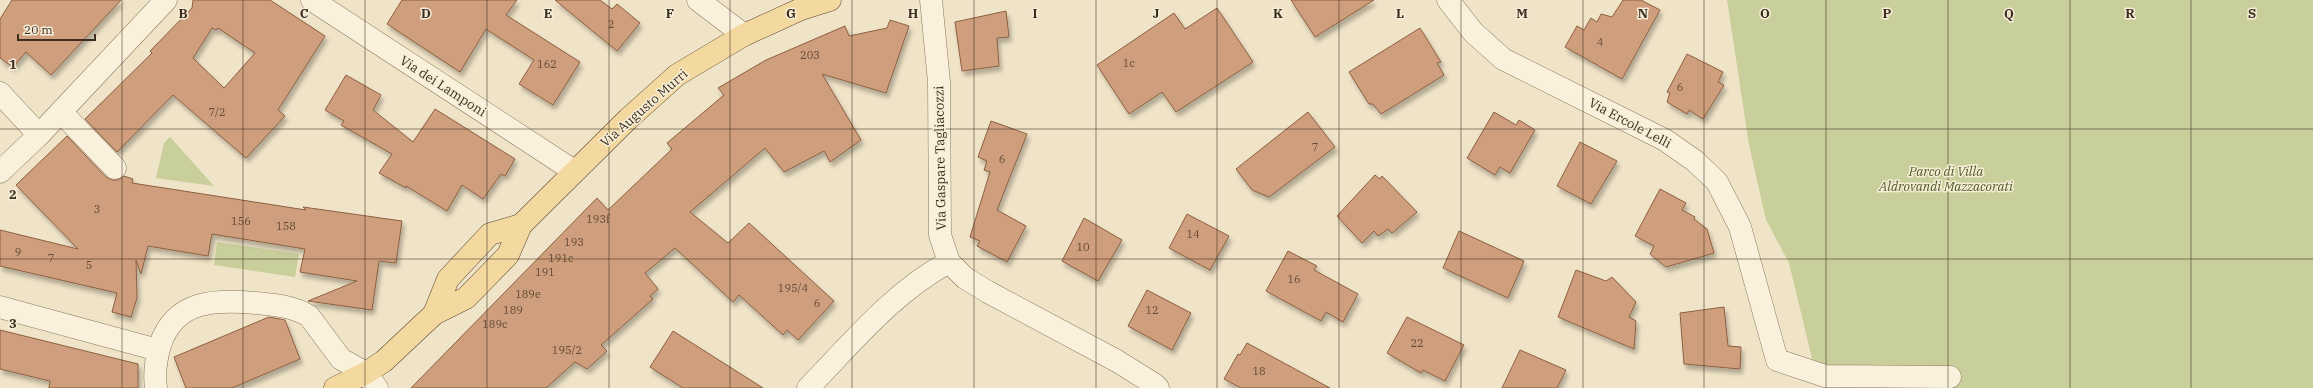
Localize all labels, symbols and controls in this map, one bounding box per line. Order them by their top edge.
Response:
text: B [178,5,188,22]
text: C [300,5,309,22]
text: D [421,5,431,22]
text: E [544,5,552,22]
text: F [666,5,674,22]
text: G [786,5,796,22]
text: H [908,5,919,22]
text: I [1033,5,1038,22]
text: J [1153,5,1160,22]
text: K [1273,5,1283,22]
text: L [1396,5,1404,22]
text: M [1516,5,1528,22]
text: N [1638,5,1648,22]
text: O [1760,5,1770,22]
text: P [1883,5,1892,22]
text: Q [2004,5,2014,22]
text: R [2125,5,2135,22]
text: S [2248,5,2256,22]
scale bar [18,16,95,42]
house number: 2 [608,17,614,31]
text: 20 m [24,22,53,37]
house number: 4 [1597,35,1604,49]
house number: 203 [800,48,820,62]
street label: Via dei Lamponi [397,52,489,120]
text: 1 [9,56,17,73]
house number: 1c [1123,56,1135,70]
house number: 162 [537,57,557,71]
street label: Via Augusto Murri [597,65,691,151]
house number: 6 [1677,80,1683,94]
street label: Via Gaspare Tagliacozzi [930,86,950,230]
street label: Via Ercole Lelli [1586,94,1674,152]
house number: 7/2 [208,105,226,119]
house number: 7 [1312,140,1318,154]
house number: 6 [999,152,1005,166]
park label: Parco di Villa Aldrovandi Mazzacorati [1878,163,2013,195]
text: 2 [9,186,17,203]
house number: 3 [94,202,100,216]
house number: 193f [586,212,611,226]
house number: 156 [231,214,251,228]
house number: 158 [276,219,296,233]
house number: 14 [1186,227,1200,241]
house number: 193 [564,235,584,249]
house number: 10 [1076,240,1090,254]
house number: 9 [15,245,21,259]
house number: 7 [48,251,54,265]
house number: 191c [548,251,574,265]
house number: 5 [86,258,92,272]
house number: 191 [535,265,555,279]
house number: 16 [1287,272,1301,286]
house number: 195/4 [778,281,809,295]
house number: 189e [515,287,541,301]
house number: 6 [814,296,820,310]
house number: 189 [503,303,523,317]
house number: 12 [1145,303,1159,317]
text: 3 [9,315,17,332]
house number: 189c [482,317,508,331]
house number: 22 [1410,336,1424,350]
house number: 195/2 [552,343,582,357]
house number: 18 [1252,364,1266,378]

